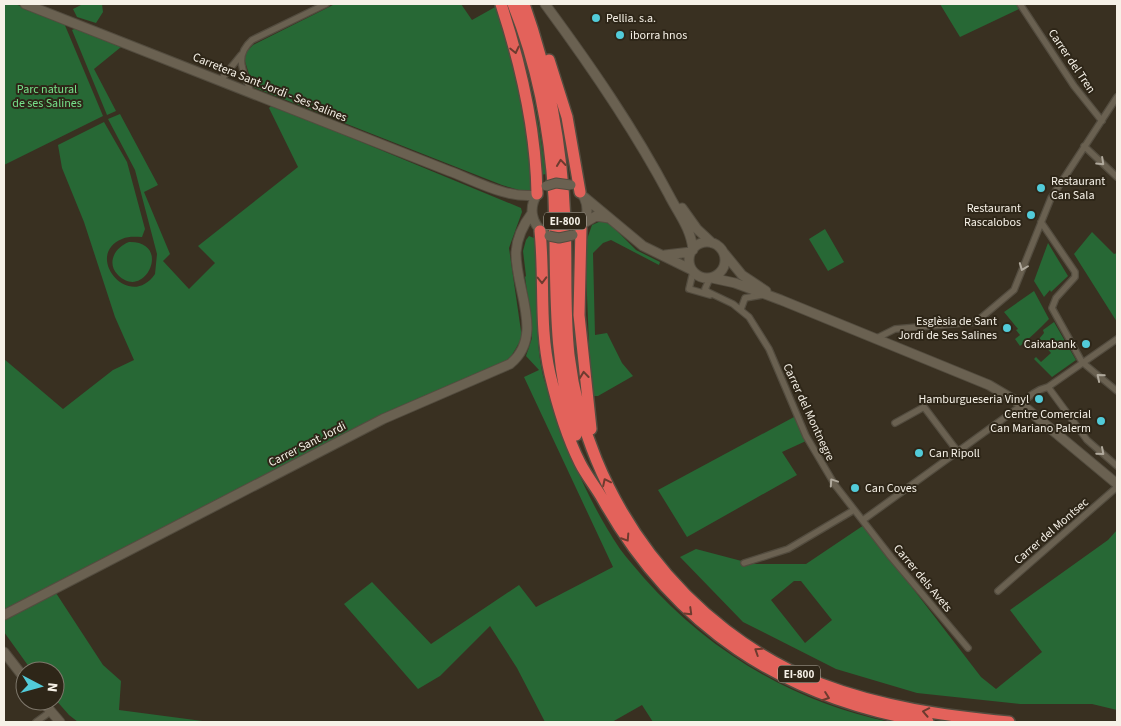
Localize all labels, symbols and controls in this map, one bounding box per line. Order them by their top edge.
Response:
place label: Pellia. s.a. [606,10,656,27]
marker: Pellia. s.a. [590,12,602,24]
street label: Carrer del Tren [1044,26,1099,97]
place label: iborra hnos [630,27,687,44]
marker: iborra hnos [614,29,626,41]
one-way arrow [509,46,520,55]
street label: Carretera Sant Jordi - Ses Salines [190,49,349,126]
park label: Parc natural de ses Salines [12,81,82,112]
one-way arrow [1095,156,1104,165]
one-way arrow [556,158,567,166]
place label: Restaurant Can Sala [1051,173,1105,204]
marker: Restaurant Can Sala [1035,182,1047,194]
place label: Restaurant Rascalobos [964,200,1021,231]
marker: Restaurant Rascalobos [1025,209,1037,221]
road number: EI-800 [544,212,586,230]
one-way arrow [1019,262,1029,271]
one-way arrow [537,276,547,284]
place label: Esglèsia de Sant Jordi de Ses Salines [898,313,997,344]
marker: Esglèsia de Sant Jordi de Ses Salines [1001,322,1013,334]
place label: Caixabank [1024,336,1076,353]
marker: Caixabank [1080,338,1092,350]
street label: Carrer del Montnegre [778,361,839,464]
one-way arrow [579,371,590,379]
one-way arrow [1097,374,1106,382]
place label: Hamburgueseria Vinyl [919,391,1029,408]
marker: Hamburgueseria Vinyl [1033,393,1045,405]
place label: Centre Comercial Can Mariano Palerm [990,406,1091,437]
marker: Centre Comercial Can Mariano Palerm [1095,415,1107,427]
street label: Carrer Sant Jordi [265,418,349,471]
place label: Can Ripoll [929,445,980,462]
one-way arrow [1095,446,1104,455]
marker: Can Ripoll [913,447,925,459]
one-way arrow [602,478,612,487]
one-way arrow [830,478,839,487]
place label: Can Coves [865,480,917,497]
marker: Can Coves [849,482,861,494]
street label: Carrer del Montsec [1010,494,1093,569]
one-way arrow [619,533,629,542]
street label: Carrer dels Avets [889,541,956,616]
one-way arrow [683,606,692,615]
one-way arrow [754,648,764,657]
north arrow [15,661,65,711]
road number: EI-800 [778,666,820,682]
text: N [42,682,62,693]
one-way arrow [821,691,830,701]
one-way arrow [922,707,931,717]

